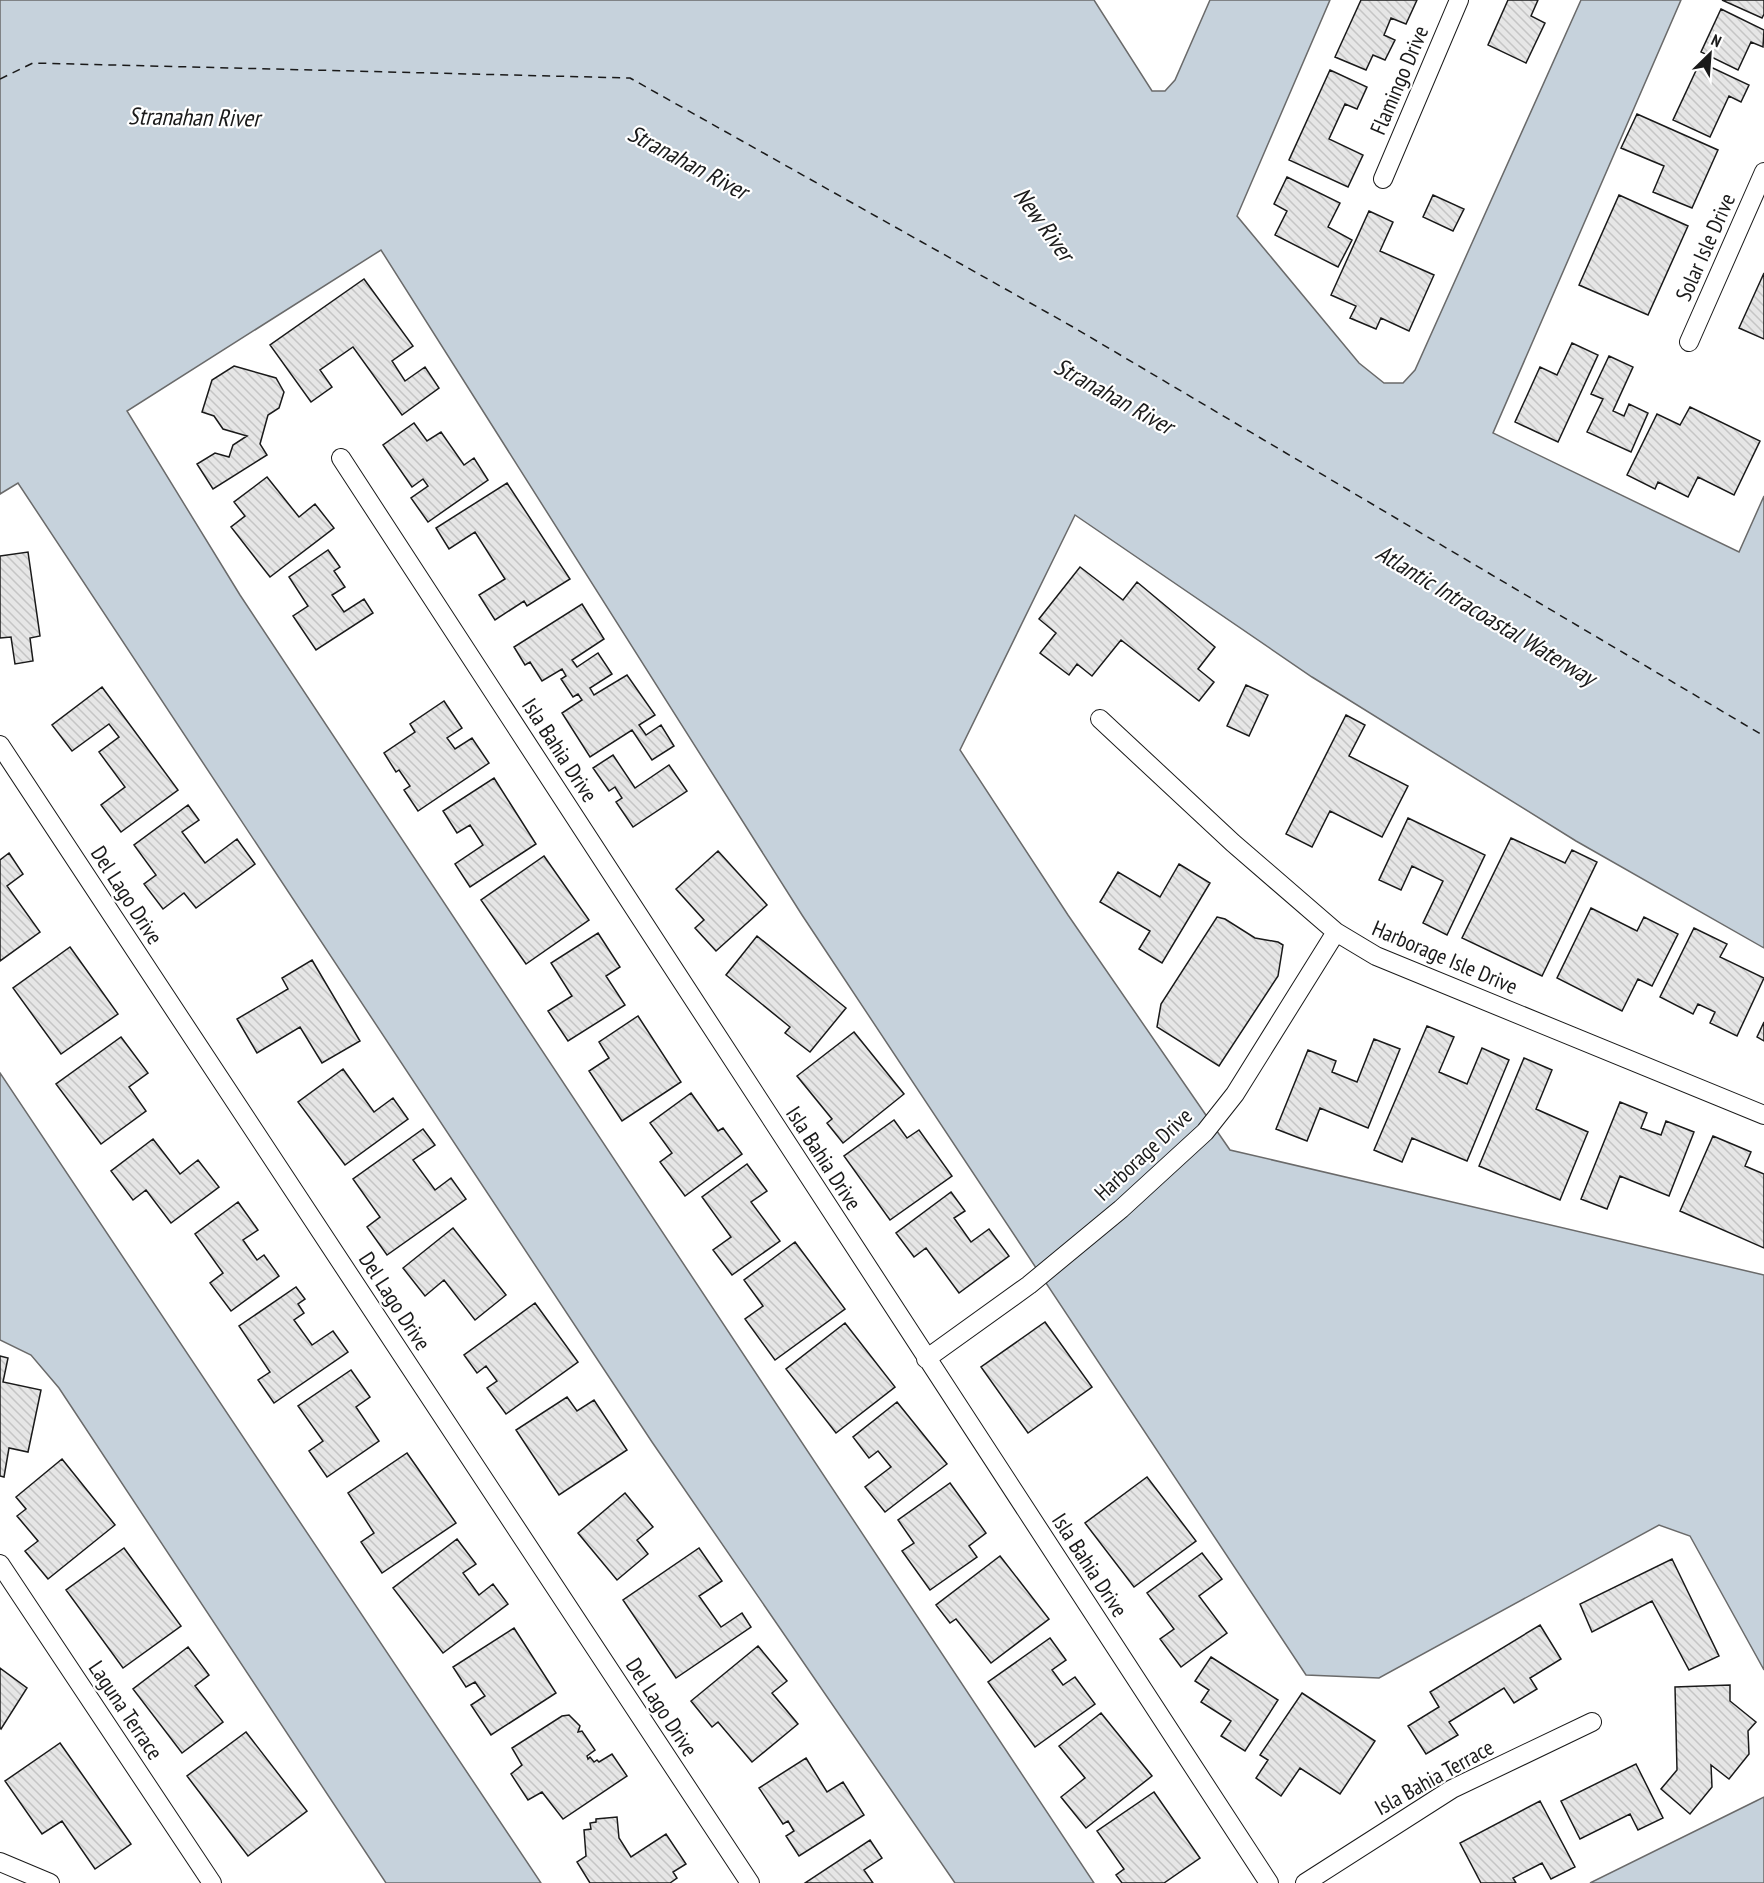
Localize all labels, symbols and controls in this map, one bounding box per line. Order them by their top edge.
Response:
street label: Flamingo Drive [1364,21,1434,139]
north arrow [1680,24,1740,84]
text: N [1708,30,1724,51]
water label: Stranahan River [128,100,263,134]
water label: Stranahan River [623,117,756,208]
water label: New River [1007,181,1083,270]
street label: Solar Isle Drive [1669,189,1741,305]
water label: Stranahan River [1049,351,1182,443]
water label: Atlantic Intracoastal Waterway [1371,537,1604,694]
street label: Isla Bahia Drive [516,693,604,807]
street label: Del Lago Drive [85,841,169,949]
street label: Harborage Isle Drive [1368,914,1522,1000]
street label: Isla Bahia Drive [780,1101,868,1215]
street label: Harborage Drive [1088,1102,1198,1206]
street label: Del Lago Drive [353,1247,437,1355]
street label: Isla Bahia Drive [1046,1508,1134,1622]
street label: Del Lago Drive [620,1653,704,1761]
street label: Laguna Terrace [83,1655,169,1765]
street label: Isla Bahia Terrace [1370,1733,1498,1821]

